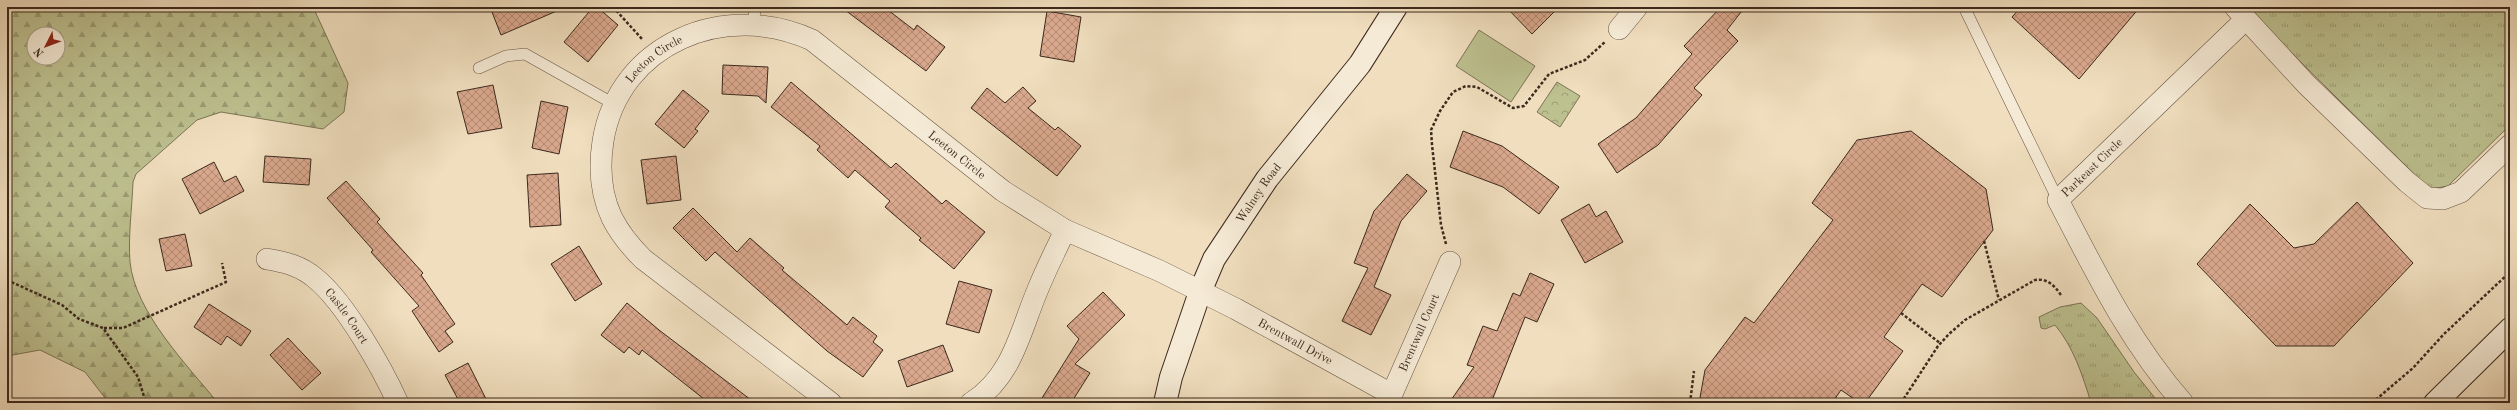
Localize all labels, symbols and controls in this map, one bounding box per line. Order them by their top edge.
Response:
north arrow [26,26,66,66]
street label: Leeton Circle [624,34,685,86]
text: N [32,44,47,58]
street label: Leeton Circle [925,129,988,182]
street label: Parkeast Circle [2060,136,2126,200]
street label: Walney Road [1235,161,1284,225]
street label: Castle Court [322,286,370,346]
street label: Brentwall Court [1398,292,1442,374]
street label: Brentwall Drive [1256,317,1335,368]

